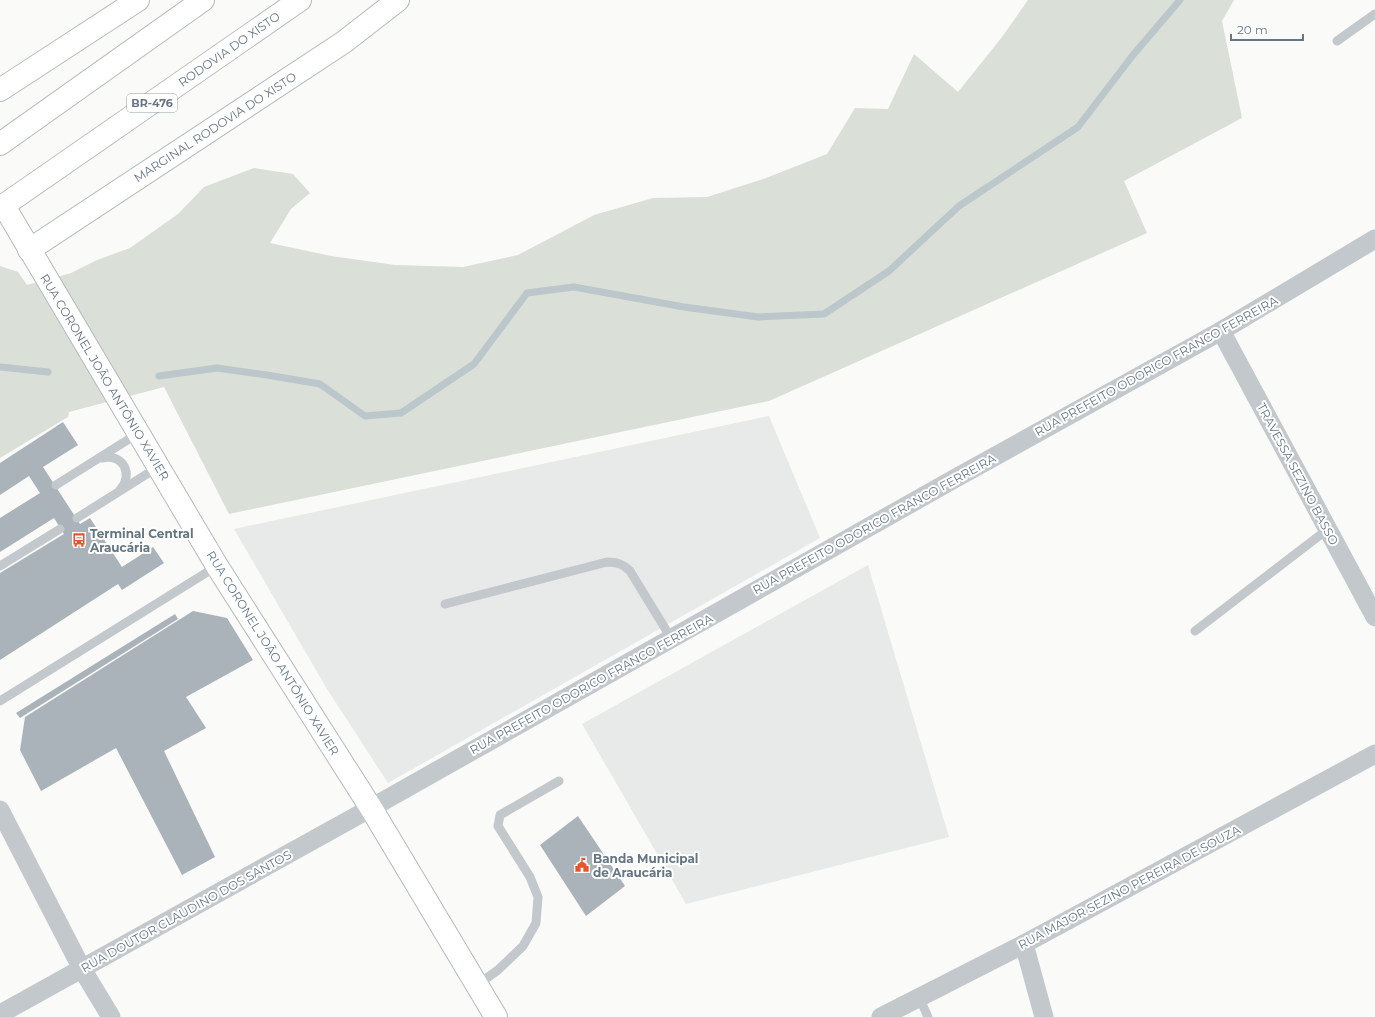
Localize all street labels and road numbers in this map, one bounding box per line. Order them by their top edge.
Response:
street label: RODOVIA DO XISTO [175,8,283,90]
street label: MARGINAL RODOVIA DO XISTO [131,69,299,185]
road number: BR-476 [127,94,177,112]
street label: RUA CORONEL JOÃO ANTÔNIO XAVIER [37,271,173,483]
street label: RUA PREFEITO ODORICO FRANCO FERREIRA [1032,292,1281,439]
street label: TRAVESSA SEZINO BASSO [1254,400,1342,548]
street label: RUA PREFEITO ODORICO FRANCO FERREIRA [750,450,999,597]
street label: RUA CORONEL JOÃO ANTÔNIO XAVIER [204,548,343,758]
street label: RUA PREFEITO ODORICO FRANCO FERREIRA [467,610,716,757]
street label: RUA MAJOR SEZINO PEREIRA DE SOUZA [1015,822,1243,952]
street label: RUA DOUTOR CLAUDINO DOS SANTOS [78,847,294,975]

